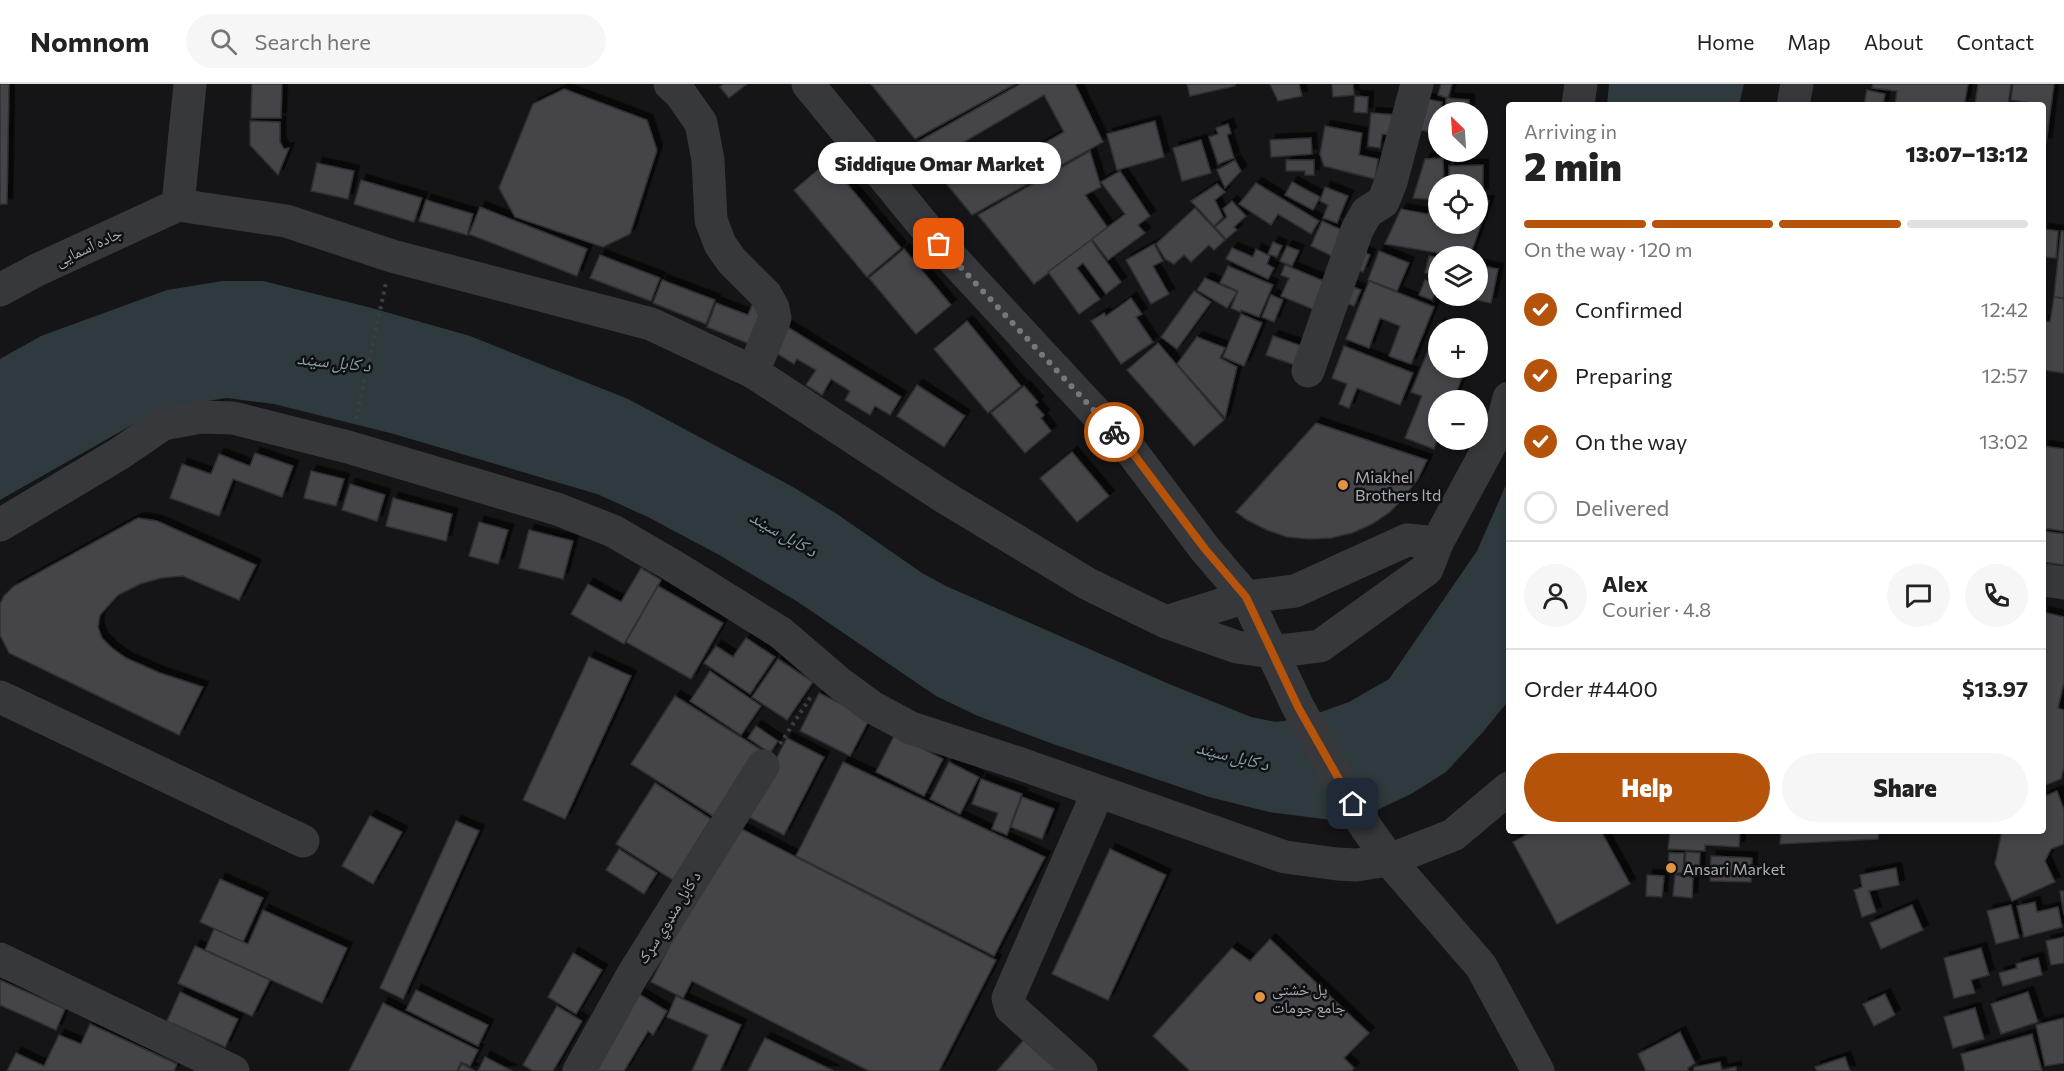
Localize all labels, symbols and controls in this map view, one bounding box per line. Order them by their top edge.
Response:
search box [186,14,606,68]
text: Nomnom [30,24,150,58]
icon: search [207,25,240,58]
text: Search here [255,28,371,55]
text: Home [1697,29,1754,54]
text: Map [1787,29,1831,54]
text: About [1864,29,1923,54]
text: Contact [1956,29,2034,54]
north arrow [1428,102,1488,162]
map controls [1428,102,1488,450]
text: Arriving in [1524,119,1617,143]
text: 13:07–13:12 [1906,140,2028,167]
text: 2 min [1524,141,1622,189]
callout: Siddique Omar Market [818,142,1060,184]
text: Siddique Omar Market [835,151,1044,175]
button: locate [1428,174,1488,234]
pin [913,218,964,269]
street label: جاده آسمایی [51,222,125,272]
icon: bag [922,227,955,260]
text: On the way · 120 m [1524,237,1692,261]
button: layers [1428,246,1488,306]
icon: check [1524,293,1557,326]
text: Confirmed [1575,296,1682,323]
text: 12:42 [1981,297,2028,321]
button: + [1428,318,1488,378]
water label: د کابل سيند [296,346,373,377]
icon: check [1524,359,1557,392]
text: Preparing [1575,362,1672,389]
text: 12:57 [1982,363,2028,387]
button: − [1428,390,1488,450]
courier [1084,402,1144,462]
icon: bike [1098,416,1131,449]
icon: check [1524,425,1557,458]
text: On the way [1575,428,1687,455]
text: 13:02 [1979,429,2028,453]
place label: Miakhel Brothers ltd [1355,467,1441,504]
marker: Miakhel Brothers ltd [1336,478,1350,492]
text: Delivered [1575,494,1669,521]
water label: د کابل سيند [746,505,822,562]
button: person [1524,564,1587,627]
button: chat [1887,564,1950,627]
button: phone [1965,564,2028,627]
text: Alex [1602,570,1648,597]
text: Courier · 4.8 [1602,597,1711,621]
text: Order #4400 [1524,675,1658,702]
text: $13.97 [1962,675,2028,702]
water label: د کابل سيند [1194,735,1272,776]
button: Help [1524,753,1770,822]
button: Share [1782,753,2028,822]
pin [1327,778,1378,829]
icon: home [1336,787,1369,820]
place label: Ansari Market [1683,859,1786,878]
marker: Ansari Market [1664,861,1678,875]
street label: د کابل منډوي سړک [632,867,708,969]
place label: پل خشتی جامع جومات [1272,979,1346,1018]
marker: پل خشتی جامع جومات [1253,990,1267,1004]

